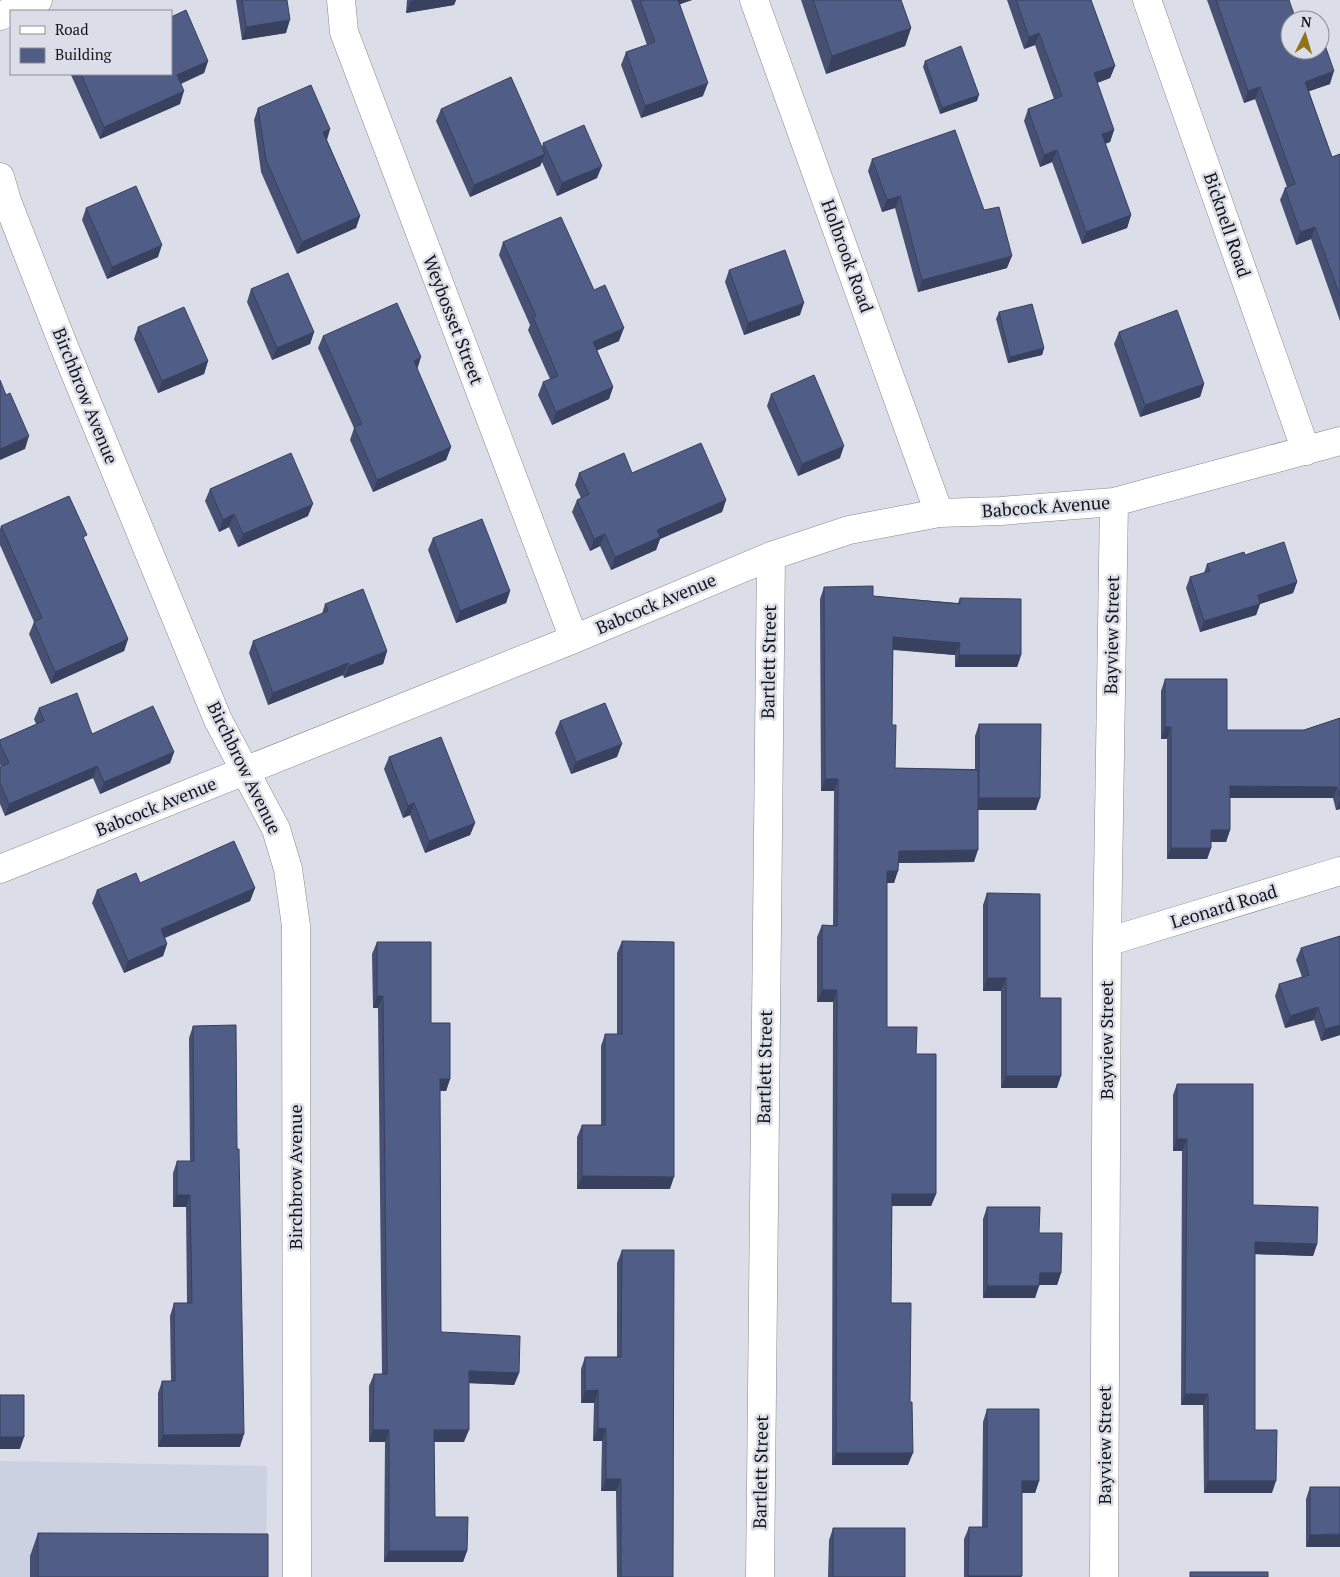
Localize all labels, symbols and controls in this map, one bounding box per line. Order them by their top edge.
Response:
legend [10,10,172,75]
north arrow [1280,10,1330,60]
text: N [1300,12,1313,32]
text: Road [55,19,88,39]
text: Building [55,44,113,64]
street label: Bicknell Road [1199,169,1257,280]
street label: Holbrook Road [816,196,880,316]
street label: Weybosset Street [418,251,490,388]
street label: Birchbrow Avenue [48,324,124,467]
street label: Babcock Avenue [981,490,1111,522]
street label: Babcock Avenue [592,567,720,639]
street label: Bayview Street [1098,575,1124,695]
street label: Bartlett Street [755,604,781,719]
street label: Birchbrow Avenue [202,697,287,838]
street label: Babcock Avenue [91,771,220,841]
street label: Leonard Road [1168,878,1280,934]
street label: Bayview Street [1094,980,1118,1099]
street label: Bartlett Street [751,1009,777,1124]
street label: Birchbrow Avenue [283,1105,307,1249]
street label: Bayview Street [1092,1385,1116,1504]
street label: Bartlett Street [747,1414,773,1529]

